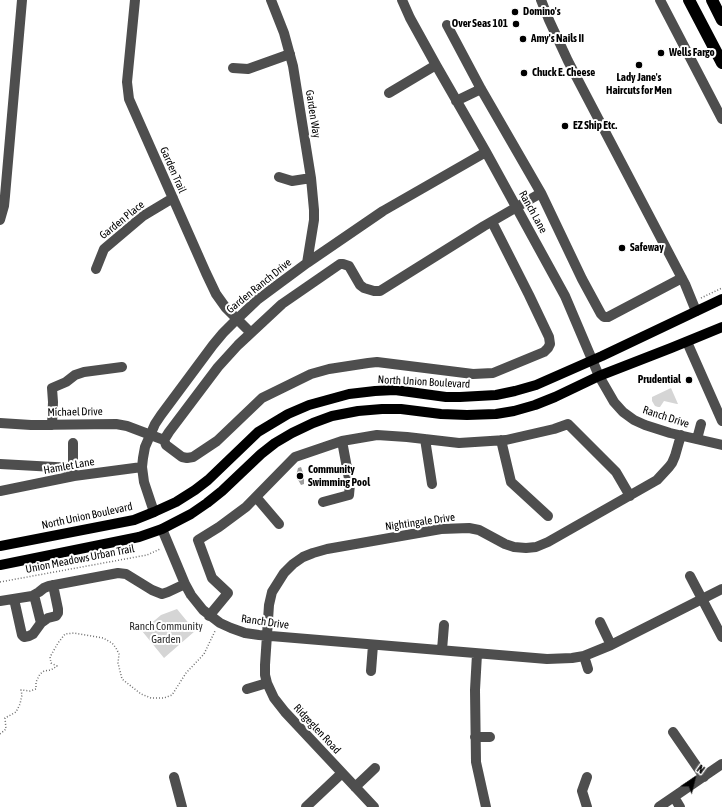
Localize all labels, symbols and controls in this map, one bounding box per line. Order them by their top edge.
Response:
place label: Domino's [523,5,561,19]
marker: Domino's [510,7,520,17]
place label: Over Seas 101 [452,17,508,31]
marker: Over Seas 101 [511,19,521,29]
place label: Amy's Nails II [531,32,584,46]
marker: Amy's Nails II [518,34,528,44]
place label: Wells Fargo [669,46,715,60]
marker: Wells Fargo [656,48,666,58]
marker: Lady Jane's Haircuts for Men [634,60,644,70]
place label: Chuck E. Cheese [532,66,595,80]
marker: Chuck E. Cheese [519,68,529,78]
place label: Lady Jane's Haircuts for Men [606,71,672,97]
street label: Garden Way [303,89,323,139]
place label: EZ Ship Etc. [573,119,617,133]
marker: EZ Ship Etc. [560,121,570,131]
street label: Garden Trail [157,145,189,195]
street label: Ranch Lane [516,188,550,236]
street label: Garden Place [97,198,147,242]
place label: Safeway [630,241,664,255]
marker: Safeway [617,243,627,253]
street label: Garden Ranch Drive [224,256,294,316]
street label: North Union Boulevard [377,373,471,391]
place label: Prudential [638,373,681,387]
marker: Prudential [684,375,694,385]
street label: Ranch Drive [641,403,691,431]
street label: Michael Drive [47,405,103,419]
street label: Hamlet Lane [42,455,96,477]
place label: Community Swimming Pool [308,463,370,489]
marker: Community Swimming Pool [295,471,305,481]
street label: North Union Boulevard [40,500,134,532]
street label: Nightingale Drive [384,511,456,533]
street label: Union Meadows Urban Trail [24,542,136,576]
street label: Ranch Drive [240,612,290,632]
park label: Ranch Community Garden [129,620,203,646]
street label: Ridgeglen Road [291,701,343,757]
north arrow [674,759,714,799]
text: N [695,762,707,776]

